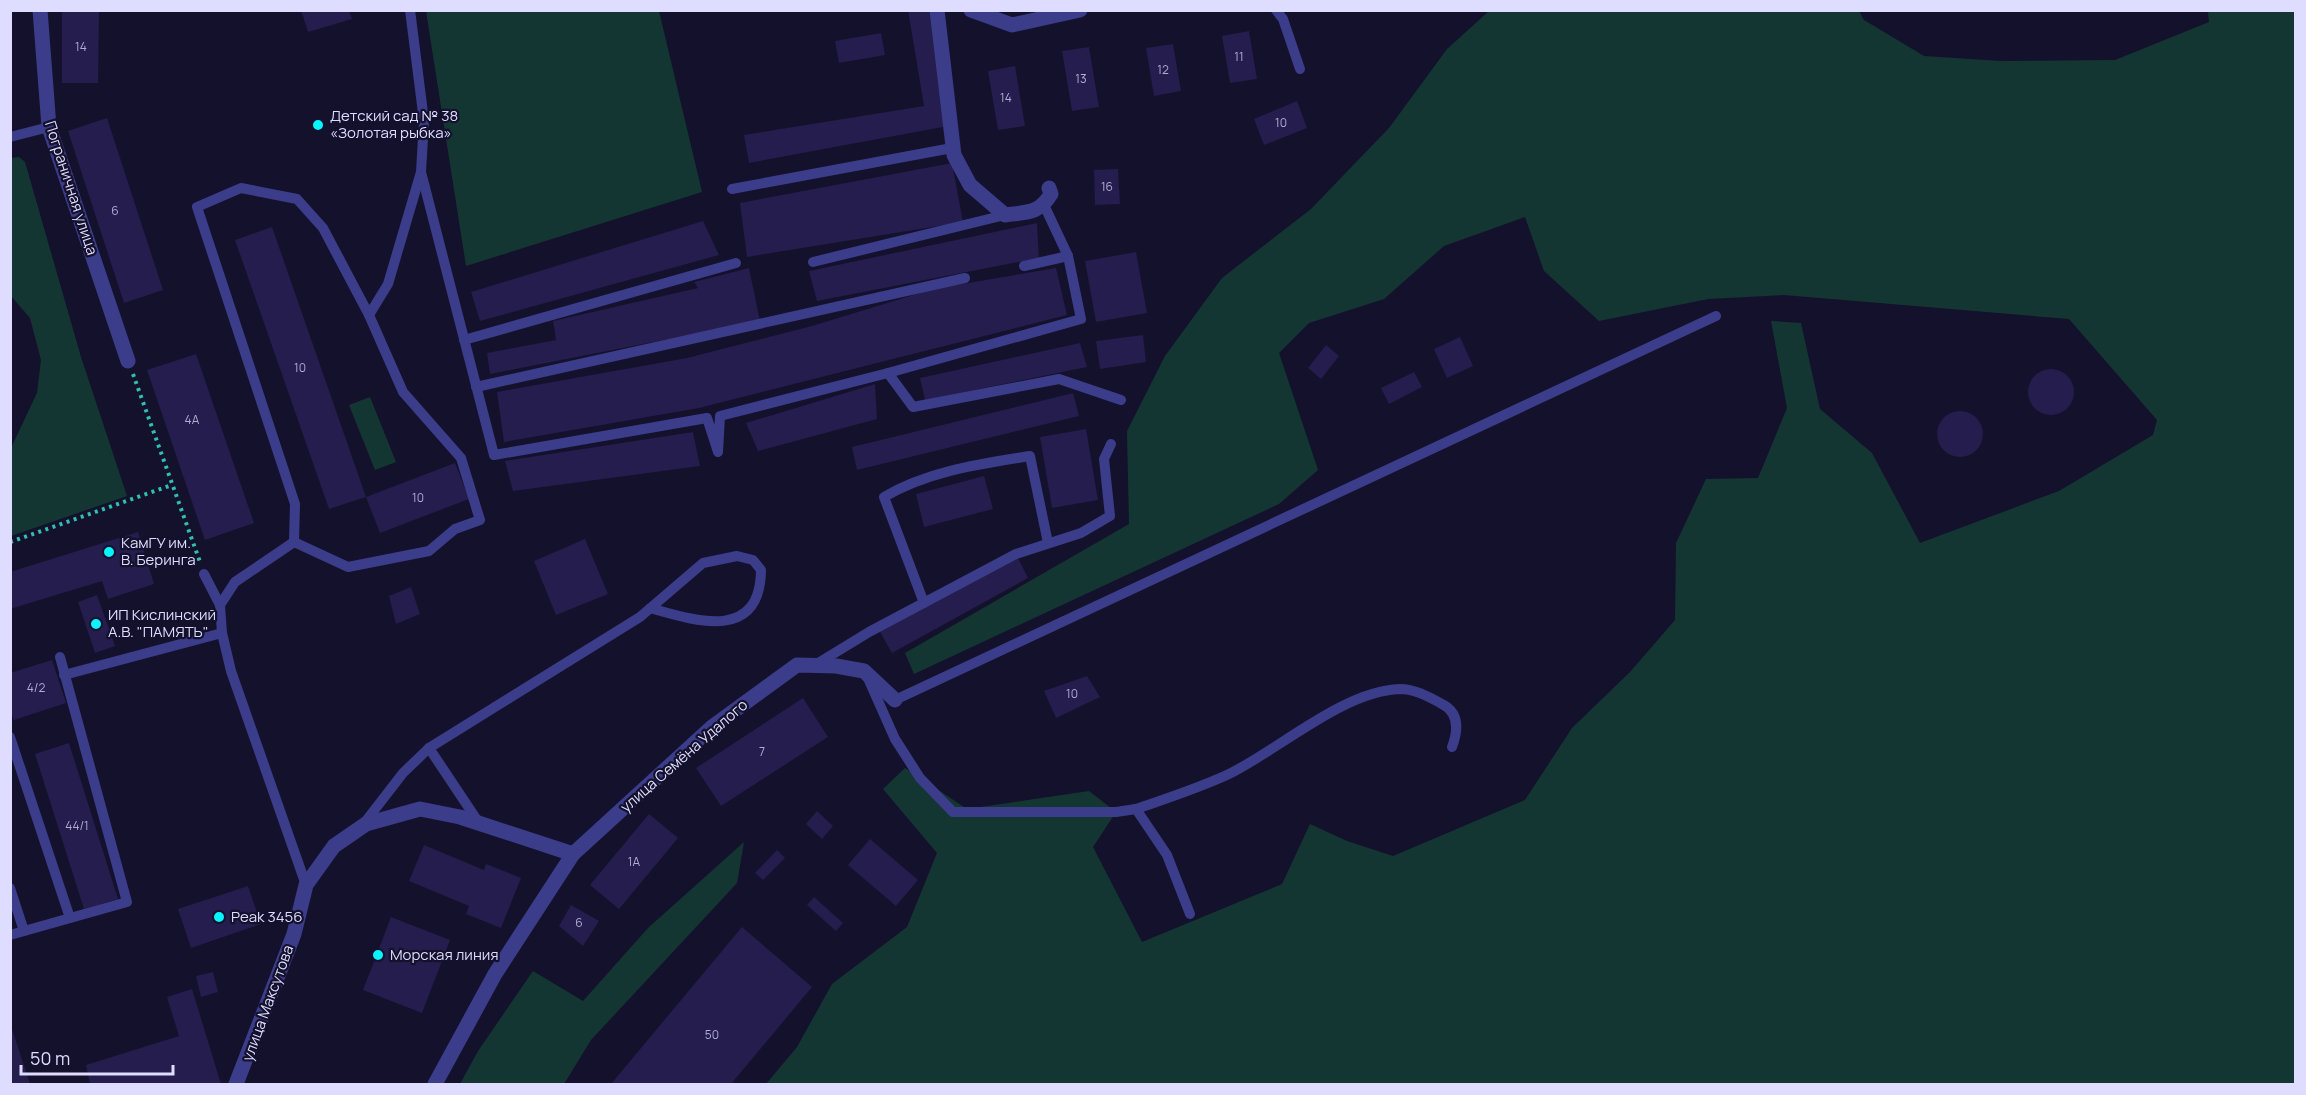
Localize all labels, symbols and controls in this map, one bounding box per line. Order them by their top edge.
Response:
house number: 14 [75,38,87,55]
house number: 11 [1234,48,1244,65]
house number: 12 [1157,61,1169,78]
house number: 13 [1075,70,1087,87]
house number: 14 [1000,89,1012,106]
place label: Детский сад № 38 «Золотая рыбка» [330,105,458,143]
house number: 10 [1275,114,1287,131]
street label: Пограничная улица [40,118,103,258]
marker: Детский сад № 38 «Золотая рыбка» [311,118,325,132]
house number: 16 [1101,178,1113,195]
house number: 6 [111,202,119,219]
house number: 10 [294,359,306,376]
house number: 4А [185,411,200,428]
house number: 10 [412,489,424,506]
place label: КамГУ им. В. Беринга [121,532,196,570]
marker: КамГУ им. В. Беринга [102,545,116,559]
place label: ИП Кислинский А.В. "ПАМЯТЬ" [108,604,216,642]
marker: ИП Кислинский А.В. "ПАМЯТЬ" [89,617,103,631]
house number: 4/2 [27,679,45,696]
house number: 10 [1066,685,1078,702]
street label: улица Семёна Удалого [615,694,752,817]
house number: 7 [759,743,765,760]
house number: 44/1 [65,817,89,834]
house number: 1А [628,853,641,870]
place label: Peak 3456 [231,906,303,927]
marker: Peak 3456 [212,910,226,924]
house number: 6 [575,914,583,931]
street label: улица Максутова [237,942,298,1064]
place label: Морская линия [390,944,499,965]
marker: Морская линия [371,948,385,962]
house number: 50 [705,1026,719,1043]
scale bar [21,1038,172,1076]
text: 50 m [30,1046,70,1070]

